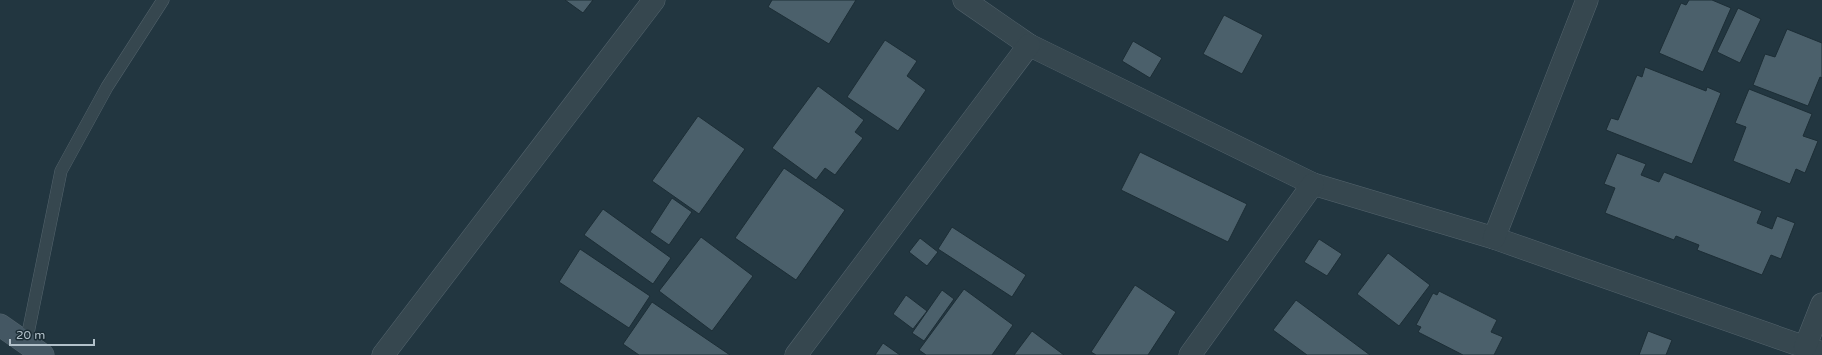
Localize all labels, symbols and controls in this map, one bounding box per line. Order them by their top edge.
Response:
scale bar [10,321,94,347]
text: 20 m [16,328,45,342]

